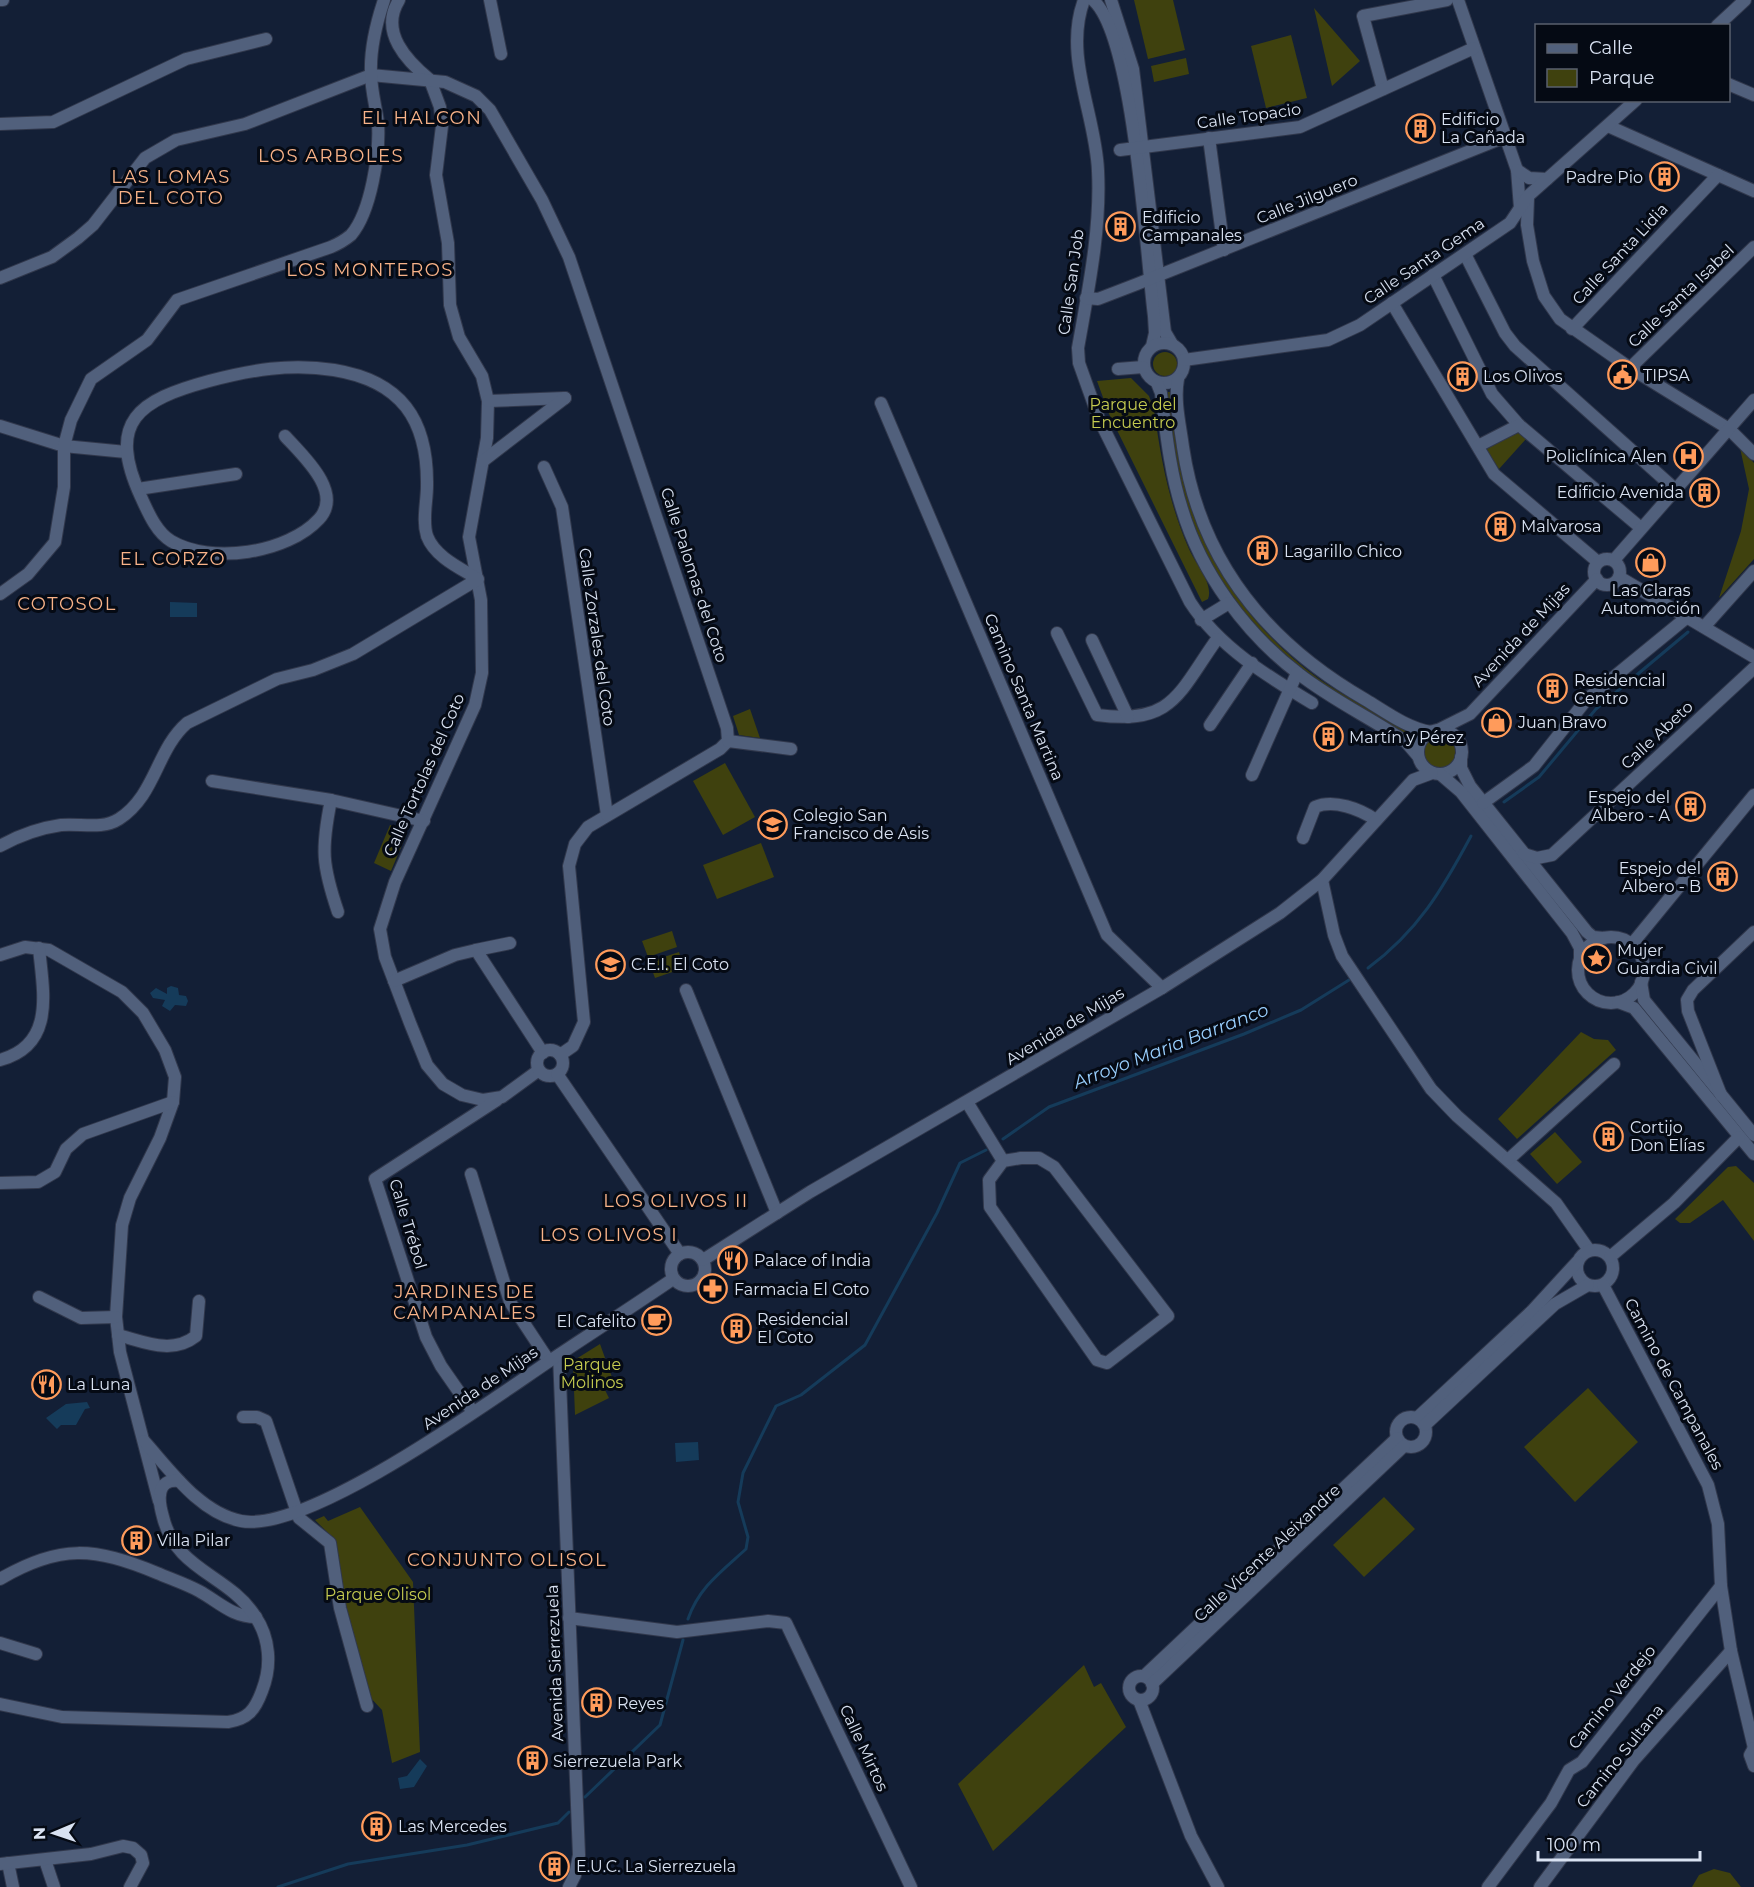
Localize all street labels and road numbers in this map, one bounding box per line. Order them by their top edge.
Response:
street label: Calle Topacio [1196,99,1302,133]
street label: Calle Jilguero [1254,170,1360,228]
street label: Calle Santa Lidia [1568,199,1672,309]
street label: Calle Santa Gema [1360,214,1488,308]
street label: Calle San Job [1054,228,1088,336]
street label: Calle Santa Isabel [1624,241,1738,351]
street label: Calle Palomas del Coto [657,485,731,665]
street label: Calle Zorzales del Coto [575,547,619,727]
street label: Avenida de Mijas [1468,579,1574,691]
street label: Camino Santa Martina [980,611,1068,783]
street label: Calle Tortolas del Coto [379,691,469,859]
street label: Calle Abeto [1617,697,1697,773]
street label: Avenida de Mijas [1002,983,1128,1069]
street label: Calle Trébol [385,1177,431,1271]
street label: Camino de Campanales [1621,1295,1727,1473]
street label: Avenida de Mijas [419,1342,541,1434]
street label: Calle Vicente Aleixandre [1190,1480,1344,1626]
street label: Avenida Sierrezuela [543,1584,567,1742]
street label: Camino Verdejo [1564,1641,1660,1753]
street label: Camino Sultana [1572,1700,1668,1812]
street label: Calle Mirtos [836,1702,892,1795]

